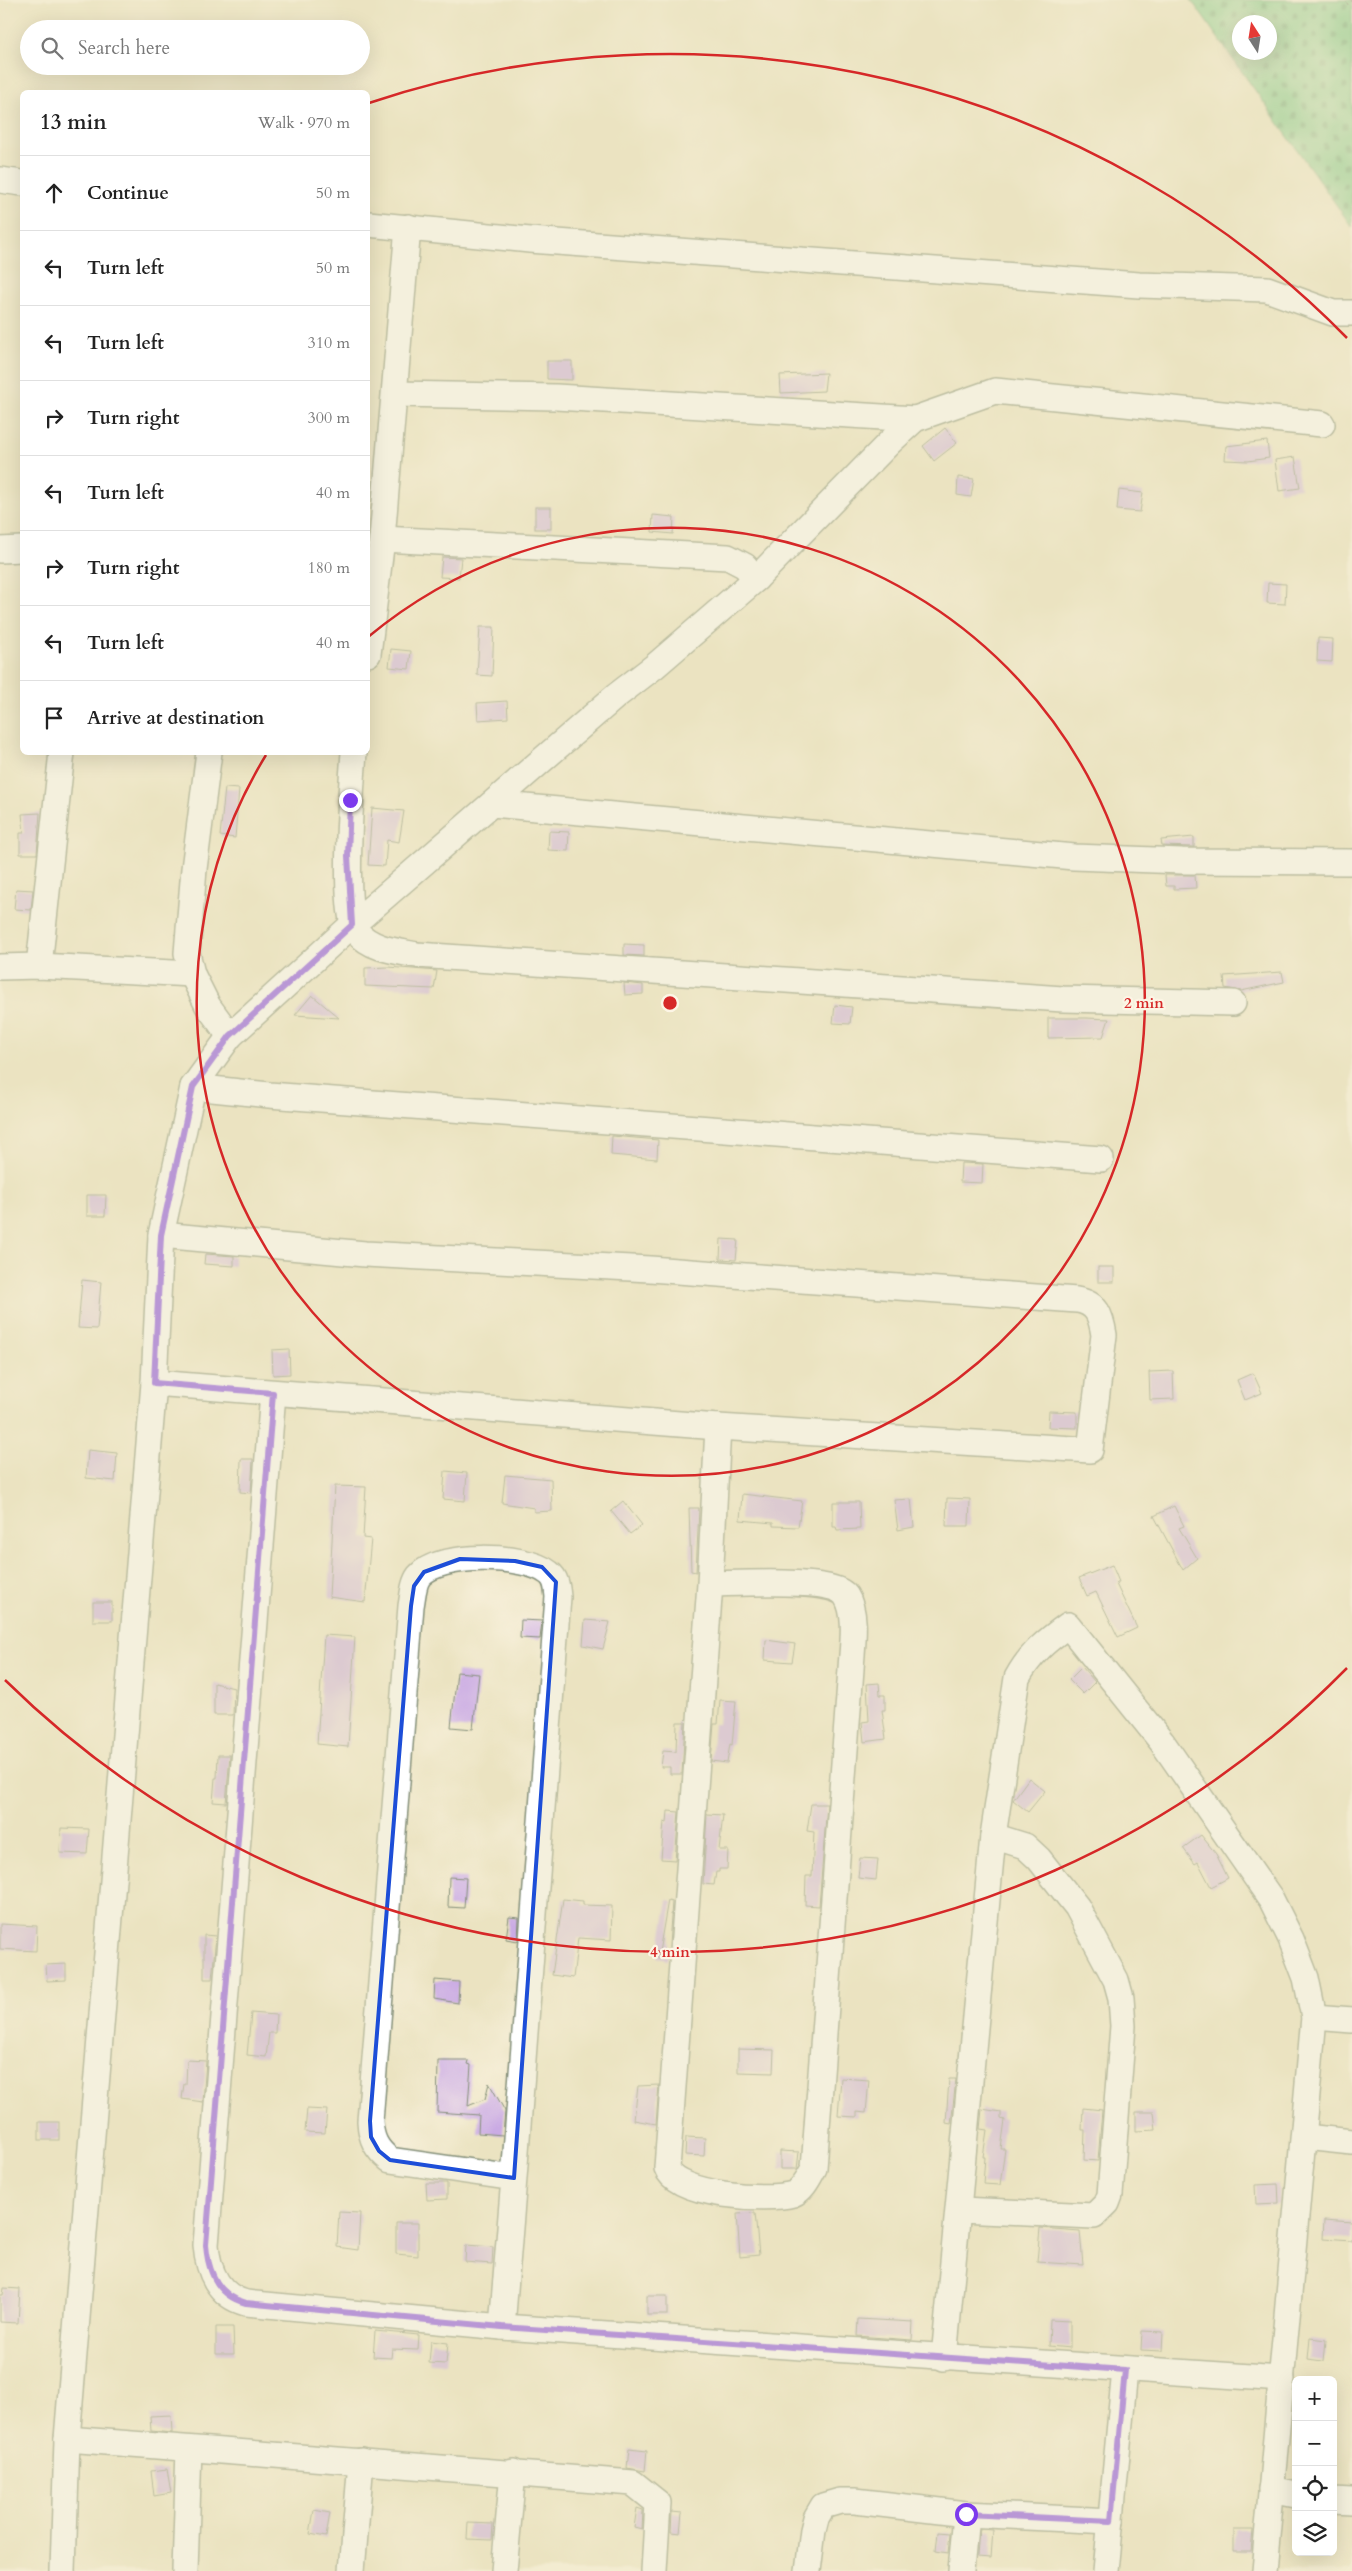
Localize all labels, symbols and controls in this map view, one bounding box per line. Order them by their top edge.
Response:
north arrow [1232,15,1277,60]
search box [20,20,370,75]
icon: search [38,34,66,62]
text: Search here [78,35,170,61]
text: 13 min [40,108,107,137]
text: Walk · 970 m [258,112,350,134]
icon: ahead [40,179,68,207]
text: Continue [87,180,169,206]
text: 50 m [316,182,350,204]
icon: left [40,254,68,282]
text: Turn left [87,255,164,281]
text: 50 m [316,257,350,279]
icon: left [40,329,68,357]
text: Turn left [87,330,164,356]
text: 310 m [308,332,350,354]
icon: right [40,404,68,432]
text: Turn right [87,405,179,431]
text: 300 m [308,407,350,429]
icon: left [40,479,68,507]
text: Turn left [87,480,164,506]
text: 40 m [316,482,350,504]
icon: right [40,554,68,582]
text: Turn right [87,555,179,581]
text: 180 m [308,557,350,579]
icon: left [40,629,68,657]
text: Turn left [87,630,164,656]
text: 40 m [316,632,350,654]
icon: arrive [40,704,68,732]
text: Arrive at destination [87,705,264,731]
route end [339,789,362,812]
text: 2 min [1124,993,1164,1013]
centre of rings [661,994,679,1012]
text: 4 min [650,1942,690,1962]
map controls [1292,2376,1337,2556]
button: + [1292,2376,1337,2421]
button: − [1292,2421,1337,2466]
button: locate [1292,2466,1337,2511]
route start [955,2503,978,2526]
button: layers [1292,2511,1337,2556]

